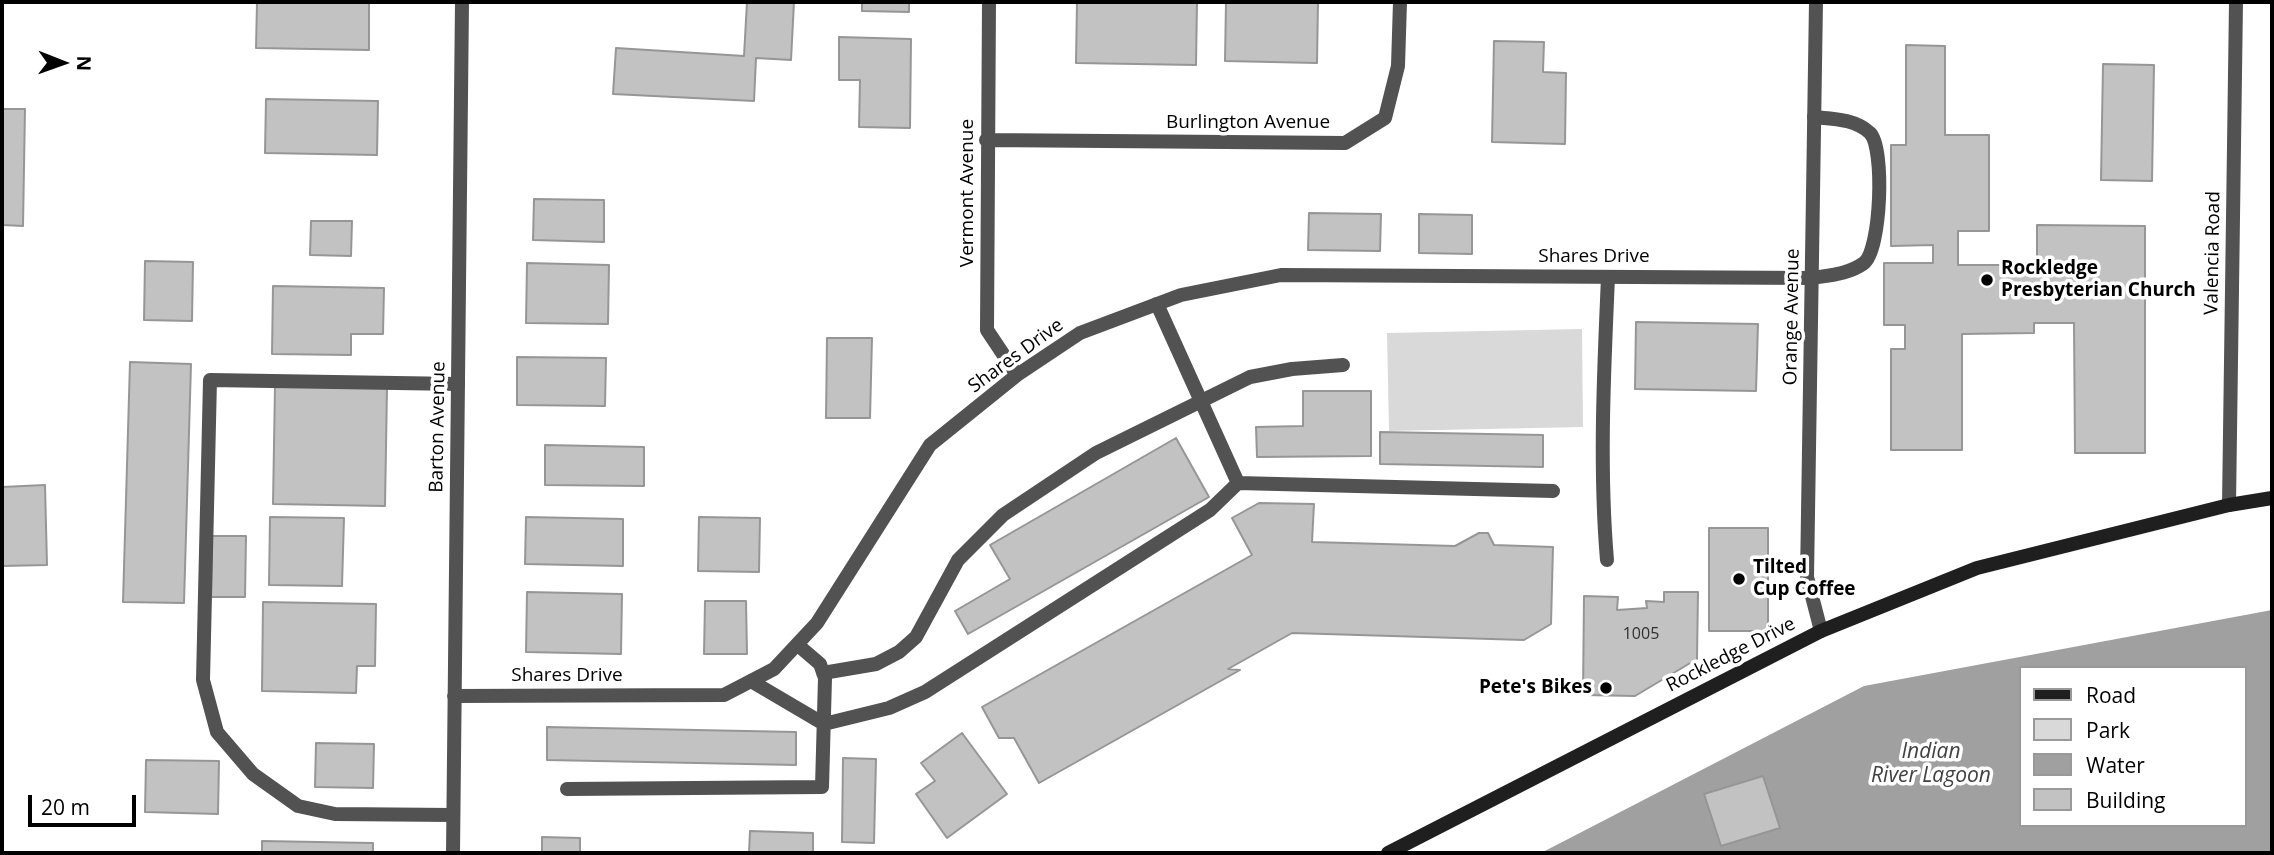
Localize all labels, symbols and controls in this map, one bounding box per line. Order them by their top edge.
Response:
north arrow [28,28,98,98]
text: N [71,55,97,71]
street label: Burlington Avenue [1166,112,1330,134]
street label: Vermont Avenue [957,119,979,267]
street label: Valencia Road [2201,191,2225,315]
street label: Shares Drive [1538,246,1650,268]
street label: Orange Avenue [1779,248,1805,386]
place label: Rockledge Presbyterian Church [2001,258,2196,302]
marker: Rockledge Presbyterian Church [1979,272,1995,288]
street label: Shares Drive [964,314,1068,398]
street label: Barton Avenue [425,361,451,493]
place label: Tilted Cup Coffee [1753,557,1856,601]
marker: Tilted Cup Coffee [1731,571,1747,587]
street label: Rockledge Drive [1663,613,1799,697]
house number: 1005 [1623,624,1659,644]
street label: Shares Drive [511,665,623,687]
legend [2018,666,2246,827]
place label: Pete's Bikes [1479,677,1592,699]
marker: Pete's Bikes [1598,680,1614,696]
text: Road [2086,681,2136,709]
text: Park [2086,716,2130,744]
water label: Indian River Lagoon [1871,739,1991,789]
text: Water [2086,751,2145,779]
scale bar [32,782,140,826]
text: Building [2086,786,2165,814]
text: 20 m [41,793,90,821]

